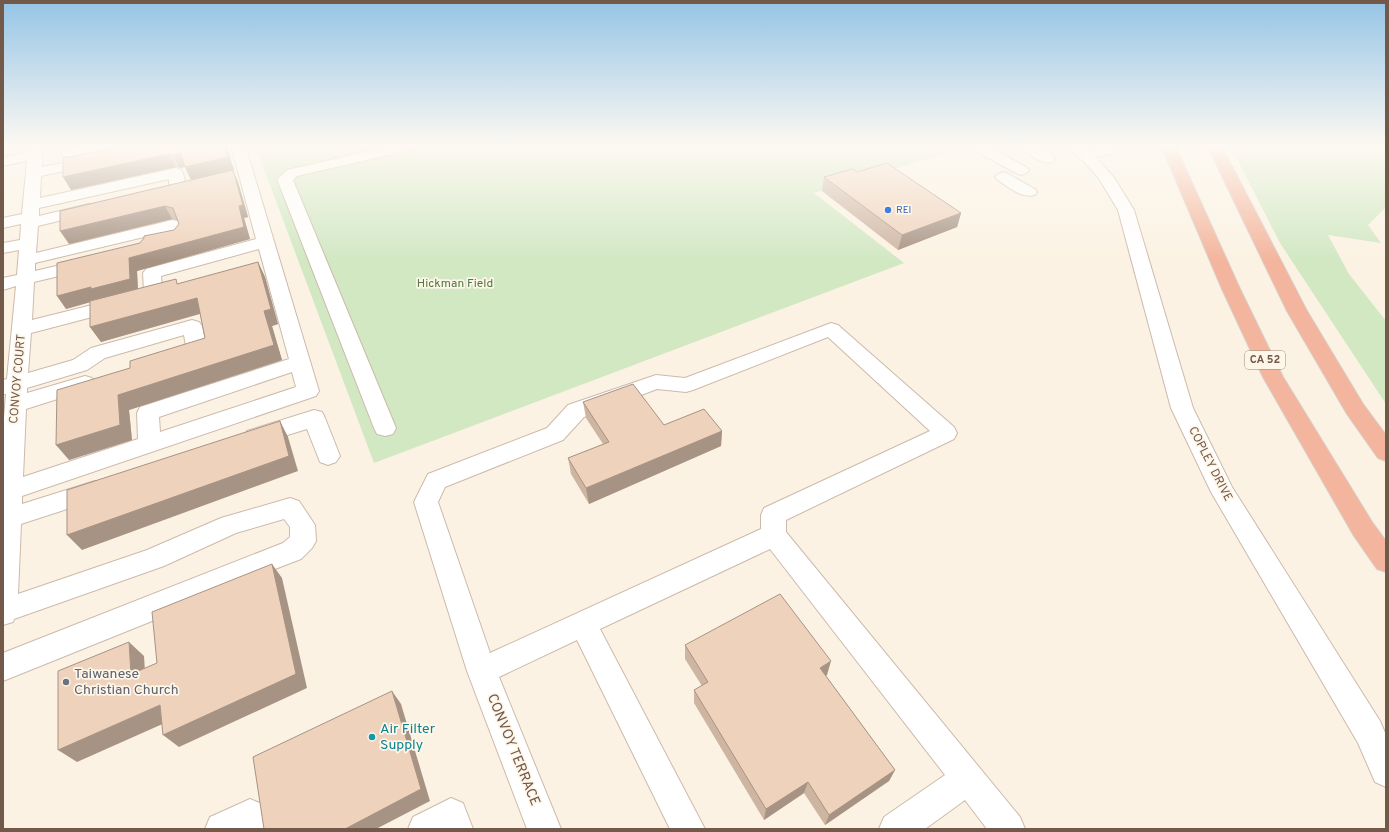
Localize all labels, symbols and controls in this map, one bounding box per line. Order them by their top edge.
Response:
place label: REI [896,204,911,217]
marker: REI [883,205,893,215]
park label: Hickman Field [417,276,493,292]
street label: CONVOY COURT [6,334,30,424]
road number: CA 52 [1245,351,1285,369]
street label: COPLEY DRIVE [1184,424,1236,504]
place label: Taiwanese Christian Church [74,666,179,699]
marker: Taiwanese Christian Church [61,677,71,687]
street label: CONVOY TERRACE [483,692,543,808]
place label: Air Filter Supply [380,721,436,754]
marker: Air Filter Supply [367,732,377,742]

